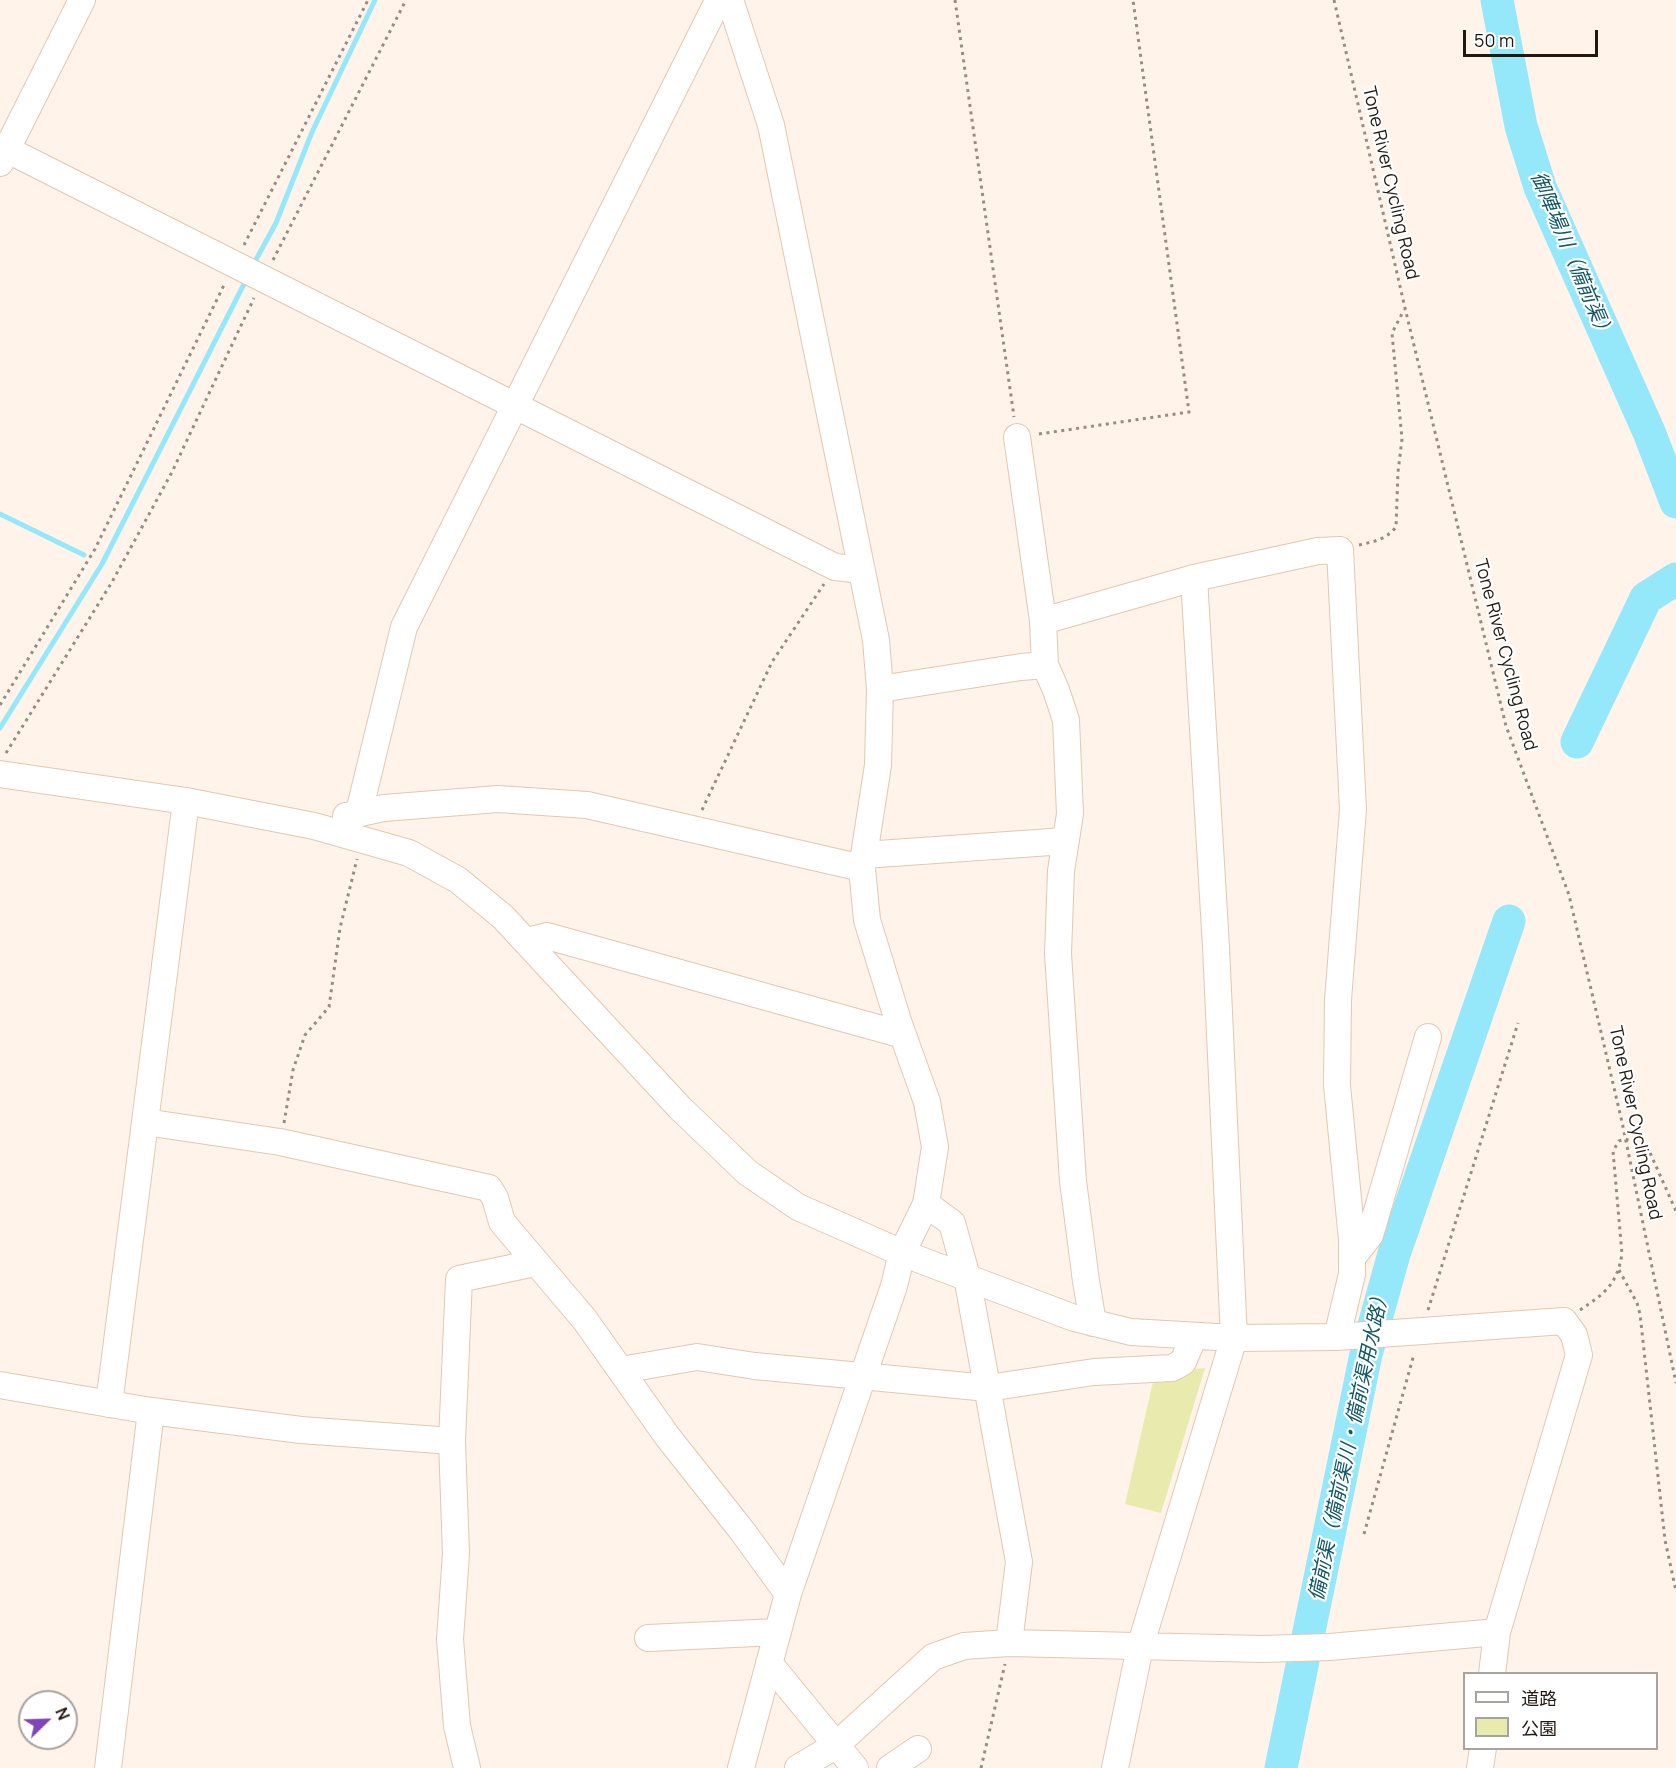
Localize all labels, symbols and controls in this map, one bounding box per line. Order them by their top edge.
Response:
scale bar [1466,18,1601,56]
text: 50 m [1474,28,1514,52]
street label: Tone River Cycling Road [1357,84,1423,282]
water label: 御陣場川（備前渠） [1525,168,1617,344]
street label: Tone River Cycling Road [1469,557,1541,753]
street label: Tone River Cycling Road [1604,1024,1666,1222]
water label: 備前渠（備前渠川・備前渠用水路） [1305,1285,1395,1603]
legend [1463,1672,1658,1750]
text: 道路 [1521,1686,1557,1710]
north arrow [18,1690,78,1750]
text: N [50,1704,75,1723]
text: 公園 [1521,1716,1557,1740]

